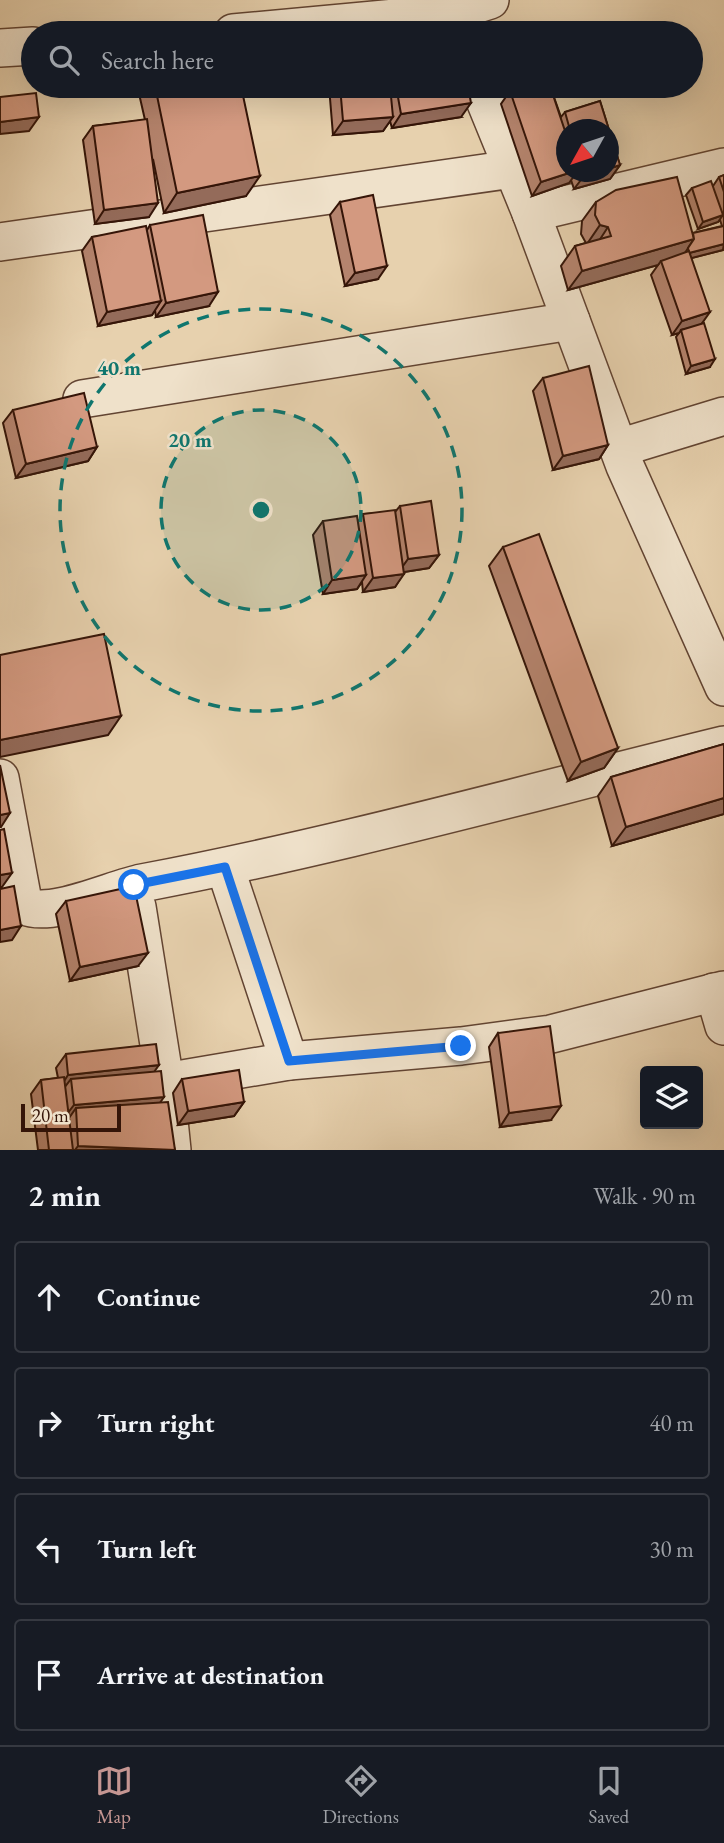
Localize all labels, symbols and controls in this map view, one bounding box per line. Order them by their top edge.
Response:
search box [21,21,703,98]
icon: search [45,41,83,79]
text: Search here [101,43,214,77]
north arrow [556,119,619,182]
text: 40 m [97,354,141,381]
text: 20 m [168,426,212,453]
centre of rings [249,498,273,522]
route start [118,869,149,900]
route end [445,1030,476,1061]
map controls [640,1066,703,1129]
button: layers [640,1066,703,1129]
scale bar [21,1101,121,1133]
text: 20 m [32,1103,69,1128]
text: 2 min [28,1176,101,1215]
text: Walk · 90 m [593,1181,696,1211]
icon: ahead [30,1278,68,1316]
text: Continue [97,1280,200,1314]
text: 20 m [649,1282,694,1312]
icon: right [30,1404,68,1442]
text: Turn right [97,1406,215,1440]
text: 40 m [649,1408,694,1438]
icon: left [30,1530,68,1568]
text: Turn left [97,1532,196,1566]
text: 30 m [649,1534,694,1564]
icon: arrive [30,1656,68,1694]
text: Arrive at destination [97,1658,324,1692]
tab: Map [95,1762,133,1829]
tab: Directions [322,1762,399,1829]
tab: Saved [588,1762,629,1829]

